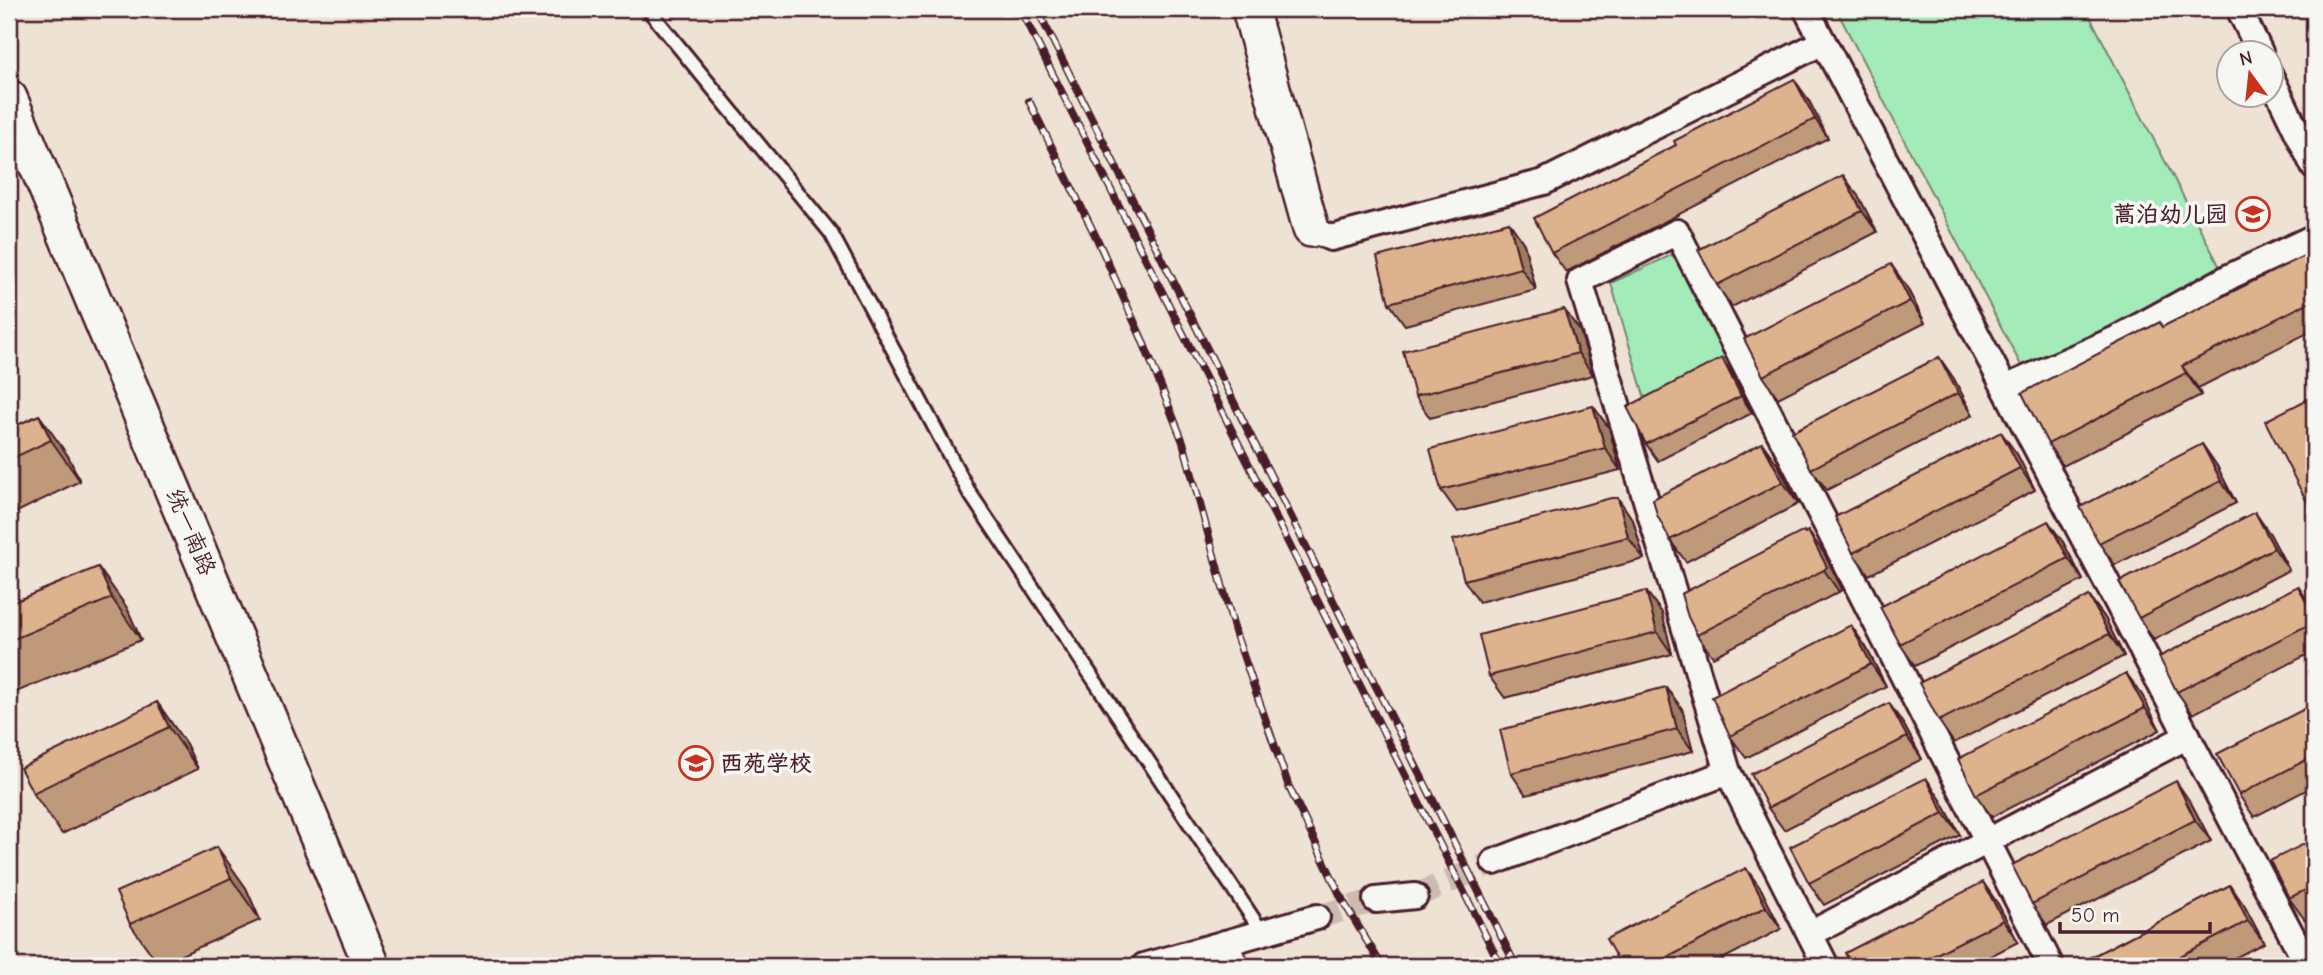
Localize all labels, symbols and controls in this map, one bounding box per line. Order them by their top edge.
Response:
north arrow [2214,38,2284,108]
text: N [2237,46,2255,71]
school or university icon: 蒿泊幼儿园 [2234,195,2272,233]
place label: 蒿泊幼儿园 [2113,201,2228,228]
street label: 统一南路 [161,484,221,580]
school or university icon: 西苑学校 [677,744,715,782]
place label: 西苑学校 [720,750,812,777]
scale bar [2060,891,2211,935]
text: 50 m [2071,903,2120,927]

